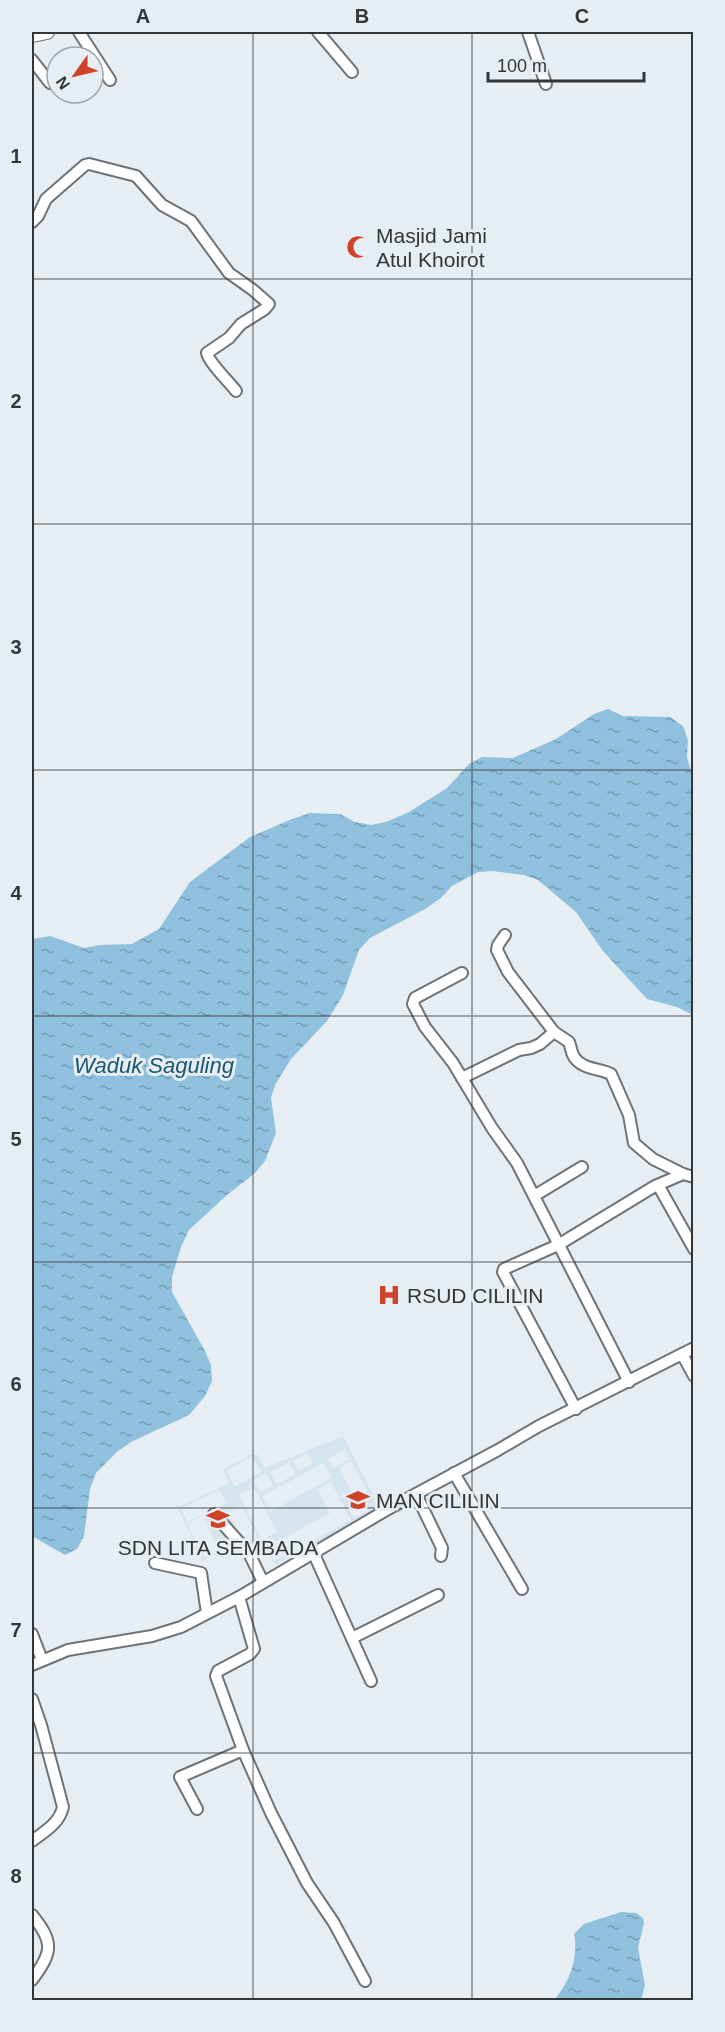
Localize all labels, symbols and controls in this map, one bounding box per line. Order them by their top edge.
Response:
text: A [136,5,150,27]
text: B [355,5,369,27]
text: C [575,5,589,27]
north arrow [45,45,105,105]
scale bar [488,45,644,83]
text: 100 m [497,56,547,76]
text: N [53,74,73,93]
text: 1 [10,145,22,167]
place label: Masjid Jami Atul Khoirot [376,224,487,271]
mosque icon: Masjid Jami Atul Khoirot [345,234,371,260]
text: 2 [10,390,22,412]
text: 3 [10,636,22,658]
text: 4 [10,882,22,904]
water label: Waduk Saguling [74,1053,235,1078]
text: 5 [10,1128,22,1150]
hospital icon: RSUD CILILIN [376,1282,402,1308]
place label: RSUD CILILIN [407,1284,544,1307]
text: 6 [10,1373,22,1395]
school or university icon: MAN CILILIN [345,1487,371,1513]
place label: MAN CILILIN [376,1489,500,1512]
school or university icon: SDN LITA SEMBADA [205,1506,231,1532]
place label: SDN LITA SEMBADA [118,1536,318,1559]
text: 7 [10,1619,22,1641]
text: 8 [10,1865,22,1887]

